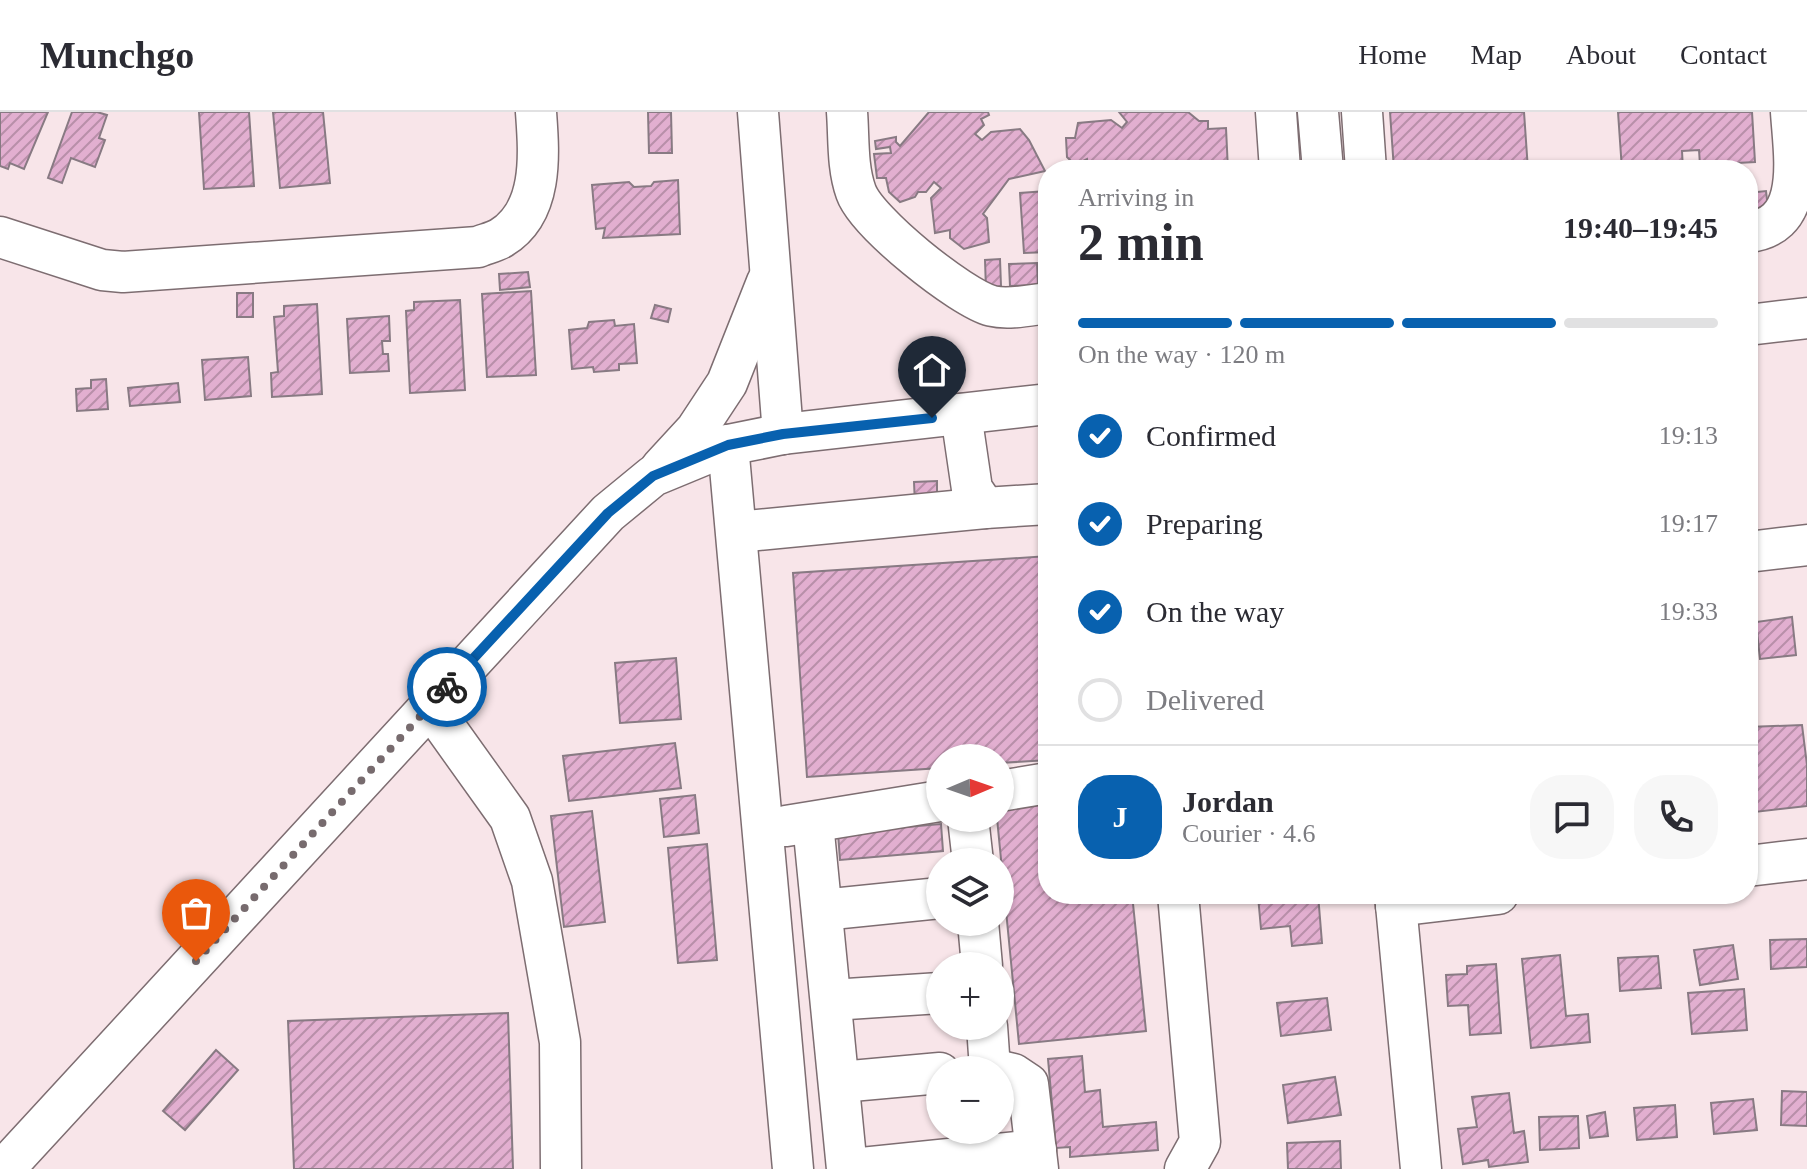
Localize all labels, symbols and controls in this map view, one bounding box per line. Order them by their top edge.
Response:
text: Munchgo [40,34,194,76]
text: Home [1358,39,1427,70]
text: Map [1471,39,1522,70]
text: About [1566,39,1636,70]
text: Contact [1680,39,1767,70]
text: Arriving in [1078,183,1194,212]
text: 19:40–19:45 [1563,211,1718,244]
text: 2 min [1078,214,1204,271]
pin [898,336,966,418]
text: On the way · 120 m [1078,340,1285,369]
icon: home [910,348,954,392]
icon: check [1078,414,1122,458]
text: Confirmed [1146,419,1276,452]
text: 19:13 [1659,421,1718,450]
icon: check [1078,502,1122,546]
text: Preparing [1146,507,1263,540]
text: 19:17 [1659,509,1718,538]
icon: check [1078,590,1122,634]
text: On the way [1146,595,1284,628]
text: 19:33 [1659,597,1718,626]
courier [407,647,487,727]
icon: bike [425,665,469,709]
text: Delivered [1146,683,1264,716]
north arrow [926,744,1014,832]
map controls [926,744,1014,1144]
button: chat [1530,775,1614,859]
button: phone [1634,775,1718,859]
text: Jordan [1182,785,1274,818]
text: J [1113,800,1128,833]
text: Courier · 4.6 [1182,819,1316,848]
button: layers [926,848,1014,936]
pin [162,879,230,961]
icon: bag [174,891,218,935]
button: + [926,952,1014,1040]
button: − [926,1056,1014,1144]

